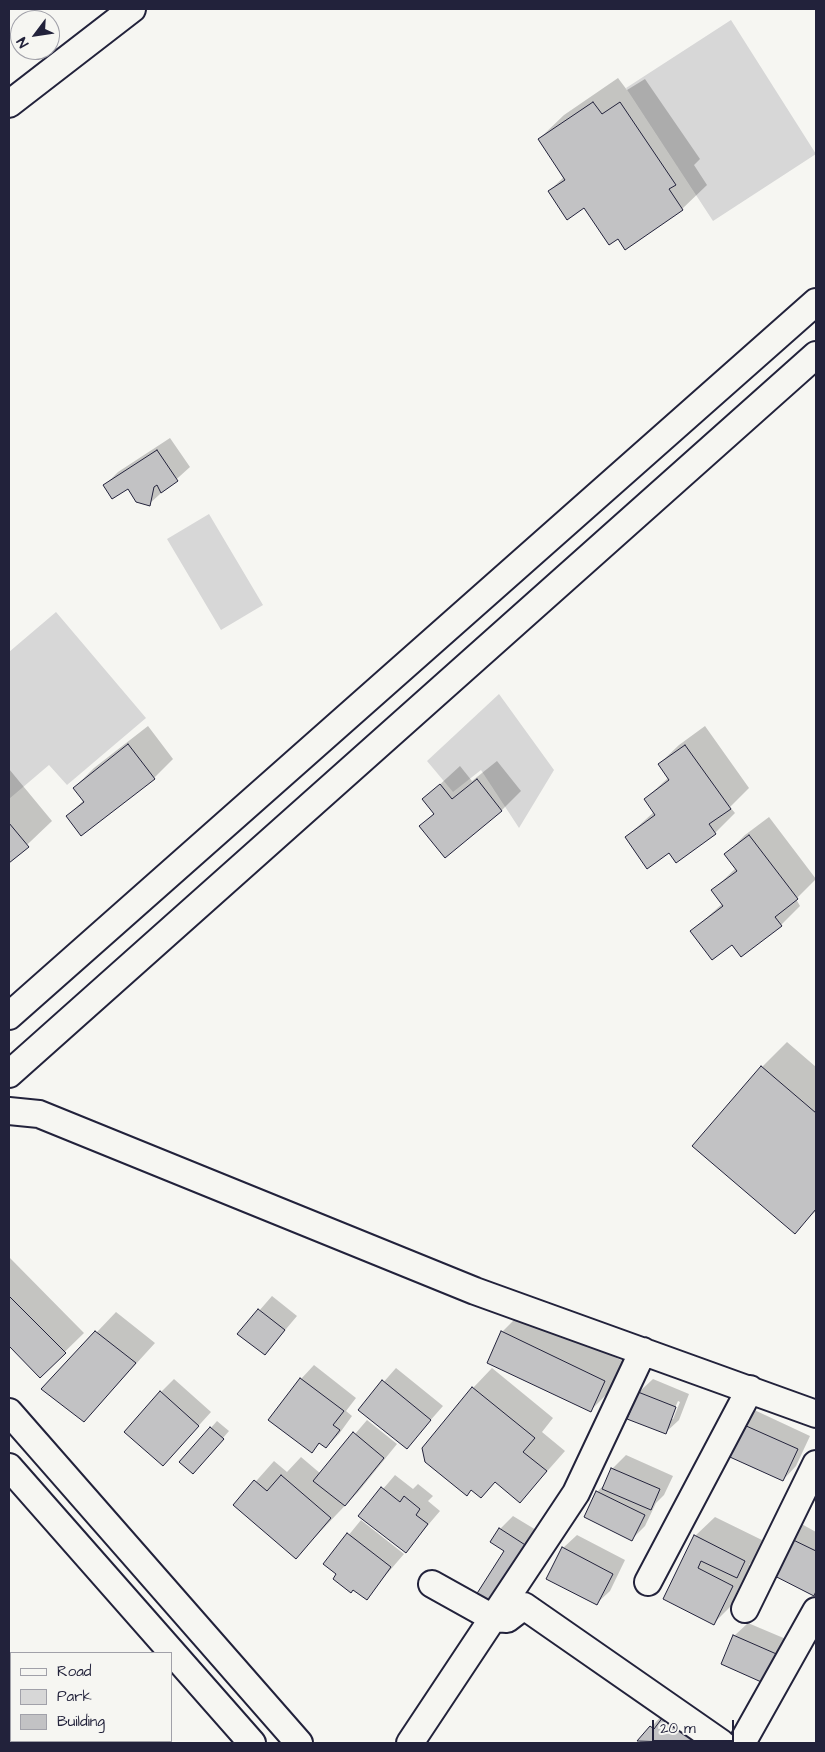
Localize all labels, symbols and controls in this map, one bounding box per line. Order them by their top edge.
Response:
north arrow [10,10,60,60]
text: N [12,33,34,51]
legend [10,1652,172,1742]
text: Road [57,1661,91,1682]
text: Park [57,1686,92,1707]
scale bar [655,1710,738,1742]
text: Building [57,1711,105,1732]
text: 20 m [660,1718,696,1739]

